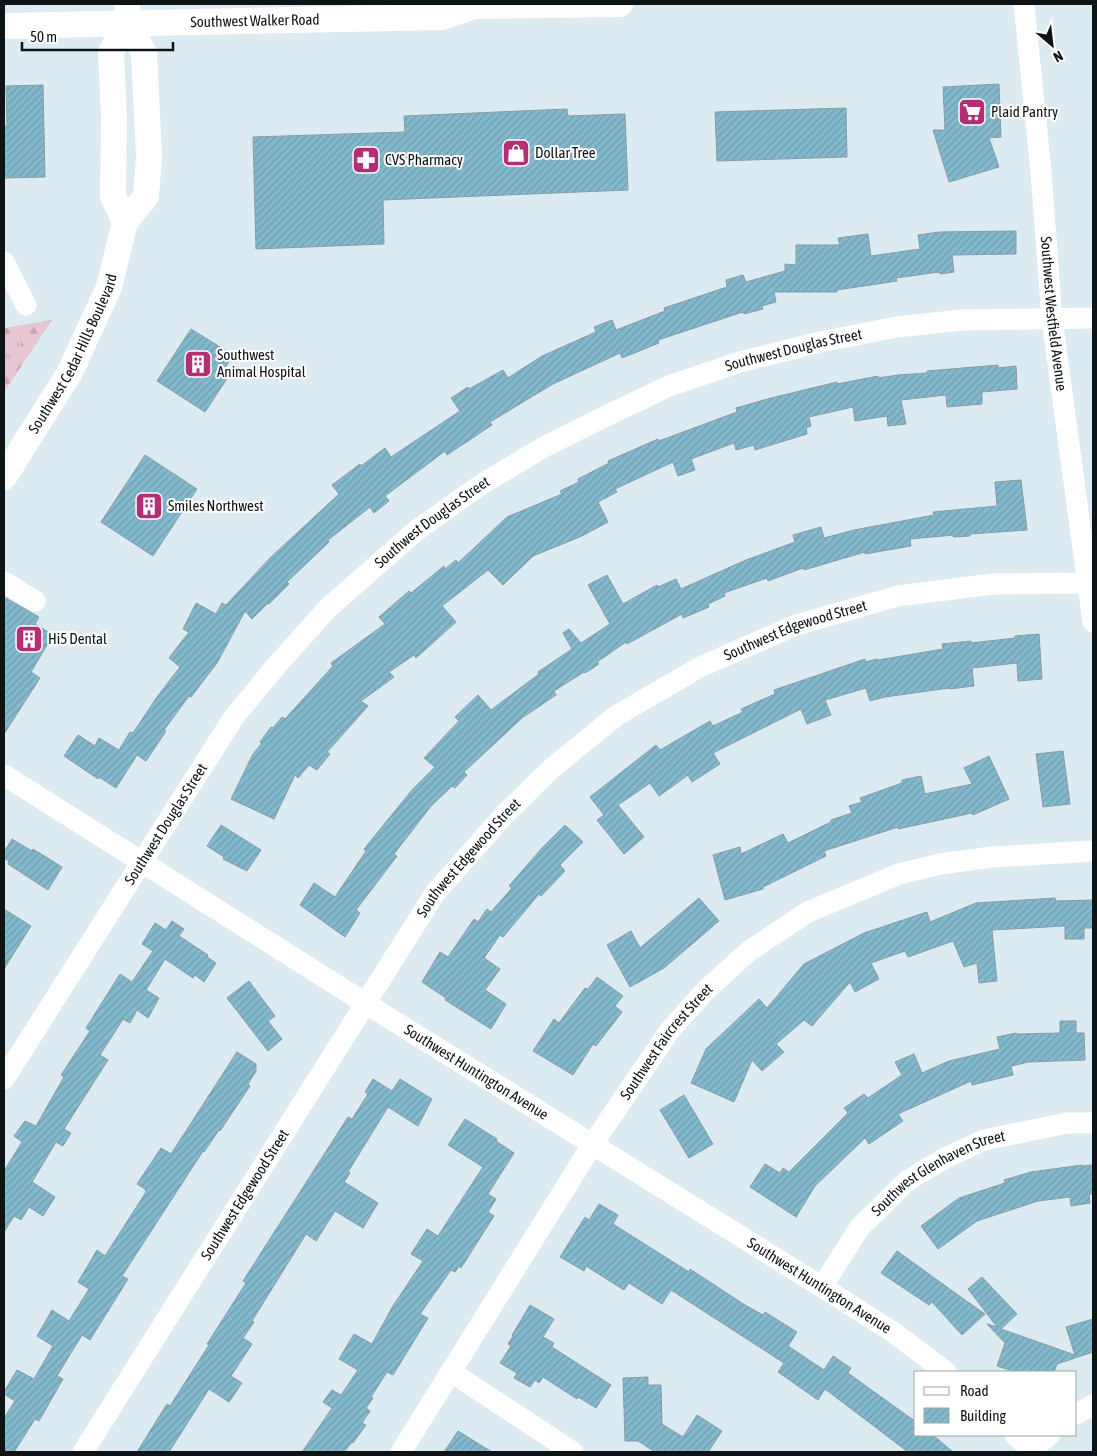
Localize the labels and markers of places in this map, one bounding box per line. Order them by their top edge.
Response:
supermarket icon: Plaid Pantry [957,97,987,127]
place label: Plaid Pantry [991,103,1058,120]
shop icon: Dollar Tree [501,138,531,168]
place label: Dollar Tree [535,144,596,161]
pharmacy icon: CVS Pharmacy [351,145,381,175]
place label: CVS Pharmacy [385,151,463,168]
place label: Southwest Animal Hospital [217,346,306,380]
building icon: Southwest Animal Hospital [183,349,213,379]
building icon: Smiles Northwest [134,491,164,521]
place label: Smiles Northwest [168,497,264,514]
building icon: Hi5 Dental [14,624,44,654]
place label: Hi5 Dental [48,630,107,647]

